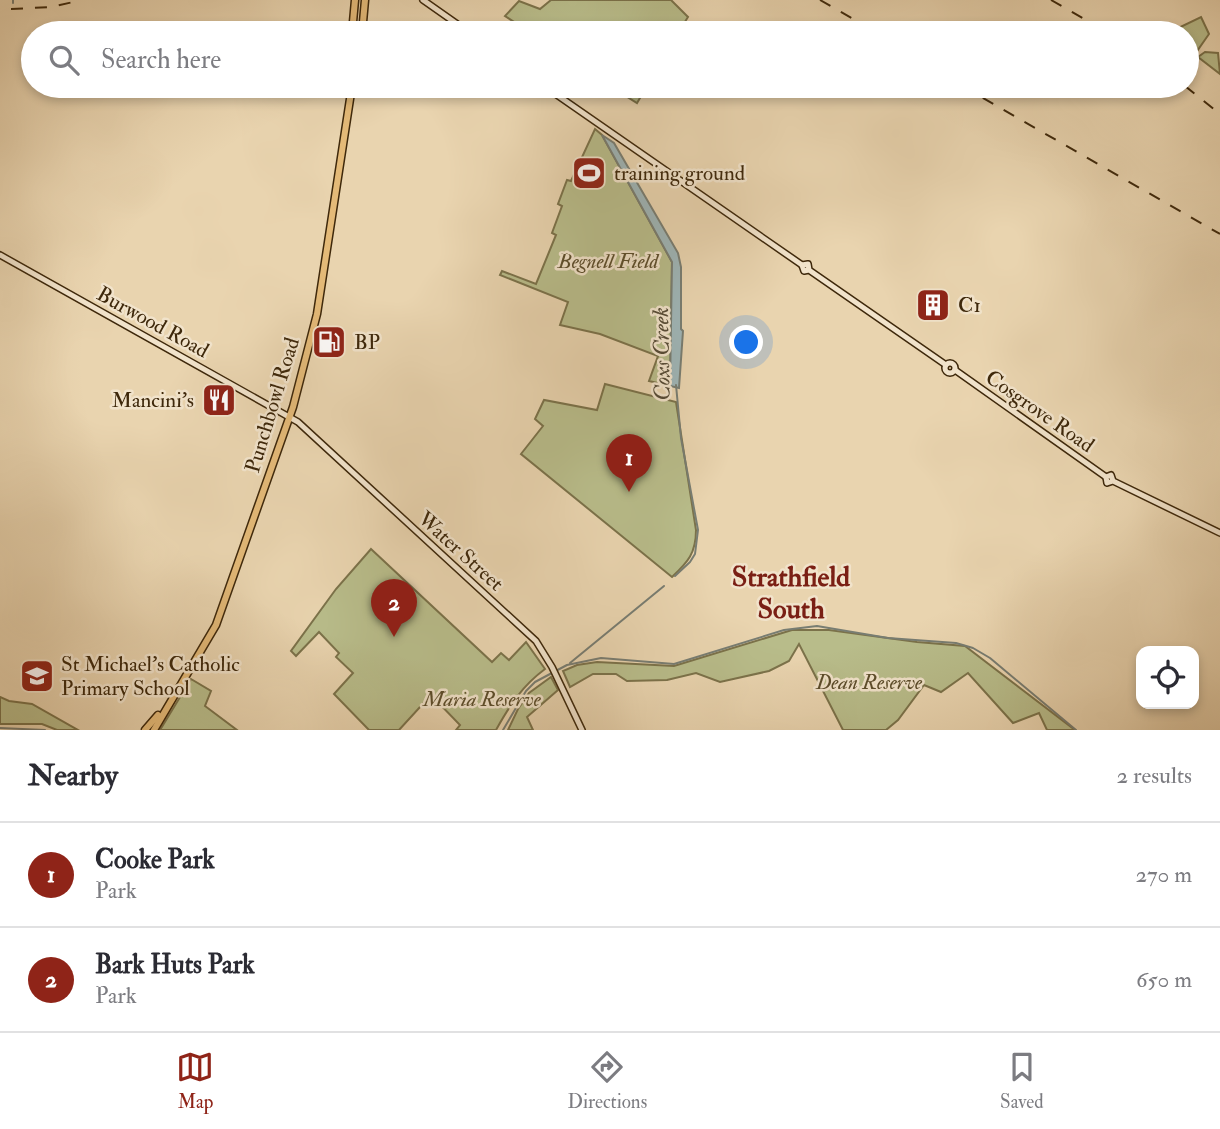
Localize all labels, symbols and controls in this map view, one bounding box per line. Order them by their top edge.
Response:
search box [21,21,1199,98]
icon: search [45,41,83,79]
text: Search here [101,44,221,76]
sports icon: training ground [570,154,608,192]
place label: training ground [614,160,746,187]
park label: Begnell Field [557,248,659,275]
street label: Burwood Road [92,281,214,365]
building icon: C1 [914,286,952,324]
place label: C1 [958,292,981,319]
water label: Coxs Creek [646,307,677,401]
fuel station icon: BP [310,323,348,361]
your location [729,325,763,359]
place label: BP [354,329,380,356]
street label: Punchbowl Road [239,334,306,476]
street label: Cosgrove Road [980,364,1100,459]
restaurant icon: Mancini's [200,381,238,419]
place label: Mancini's [112,387,194,414]
pin: 1 [606,434,652,492]
street label: Water Street [411,505,509,597]
district label: Strathfield South [732,560,850,627]
pin: 2 [371,579,417,637]
map controls [1136,646,1199,709]
button: locate [1136,646,1199,709]
place label: St Michael's Catholic Primary School [61,651,240,702]
school or university icon: St Michael's Catholic Primary School [18,657,56,695]
park label: Dean Reserve [815,669,923,696]
park label: Maria Reserve [421,686,542,713]
text: Nearby [28,757,118,794]
text: 2 results [1117,761,1192,790]
text: Cooke Park [95,844,215,876]
text: 1 [47,860,55,889]
text: 270 m [1135,860,1192,889]
text: Park [95,876,137,905]
text: Bark Huts Park [95,949,255,981]
text: 2 [45,965,57,994]
text: 650 m [1136,965,1192,994]
text: Park [95,981,137,1010]
tab: Map [176,1048,214,1114]
tab: Directions [567,1048,647,1114]
tab: Saved [1000,1048,1044,1114]

